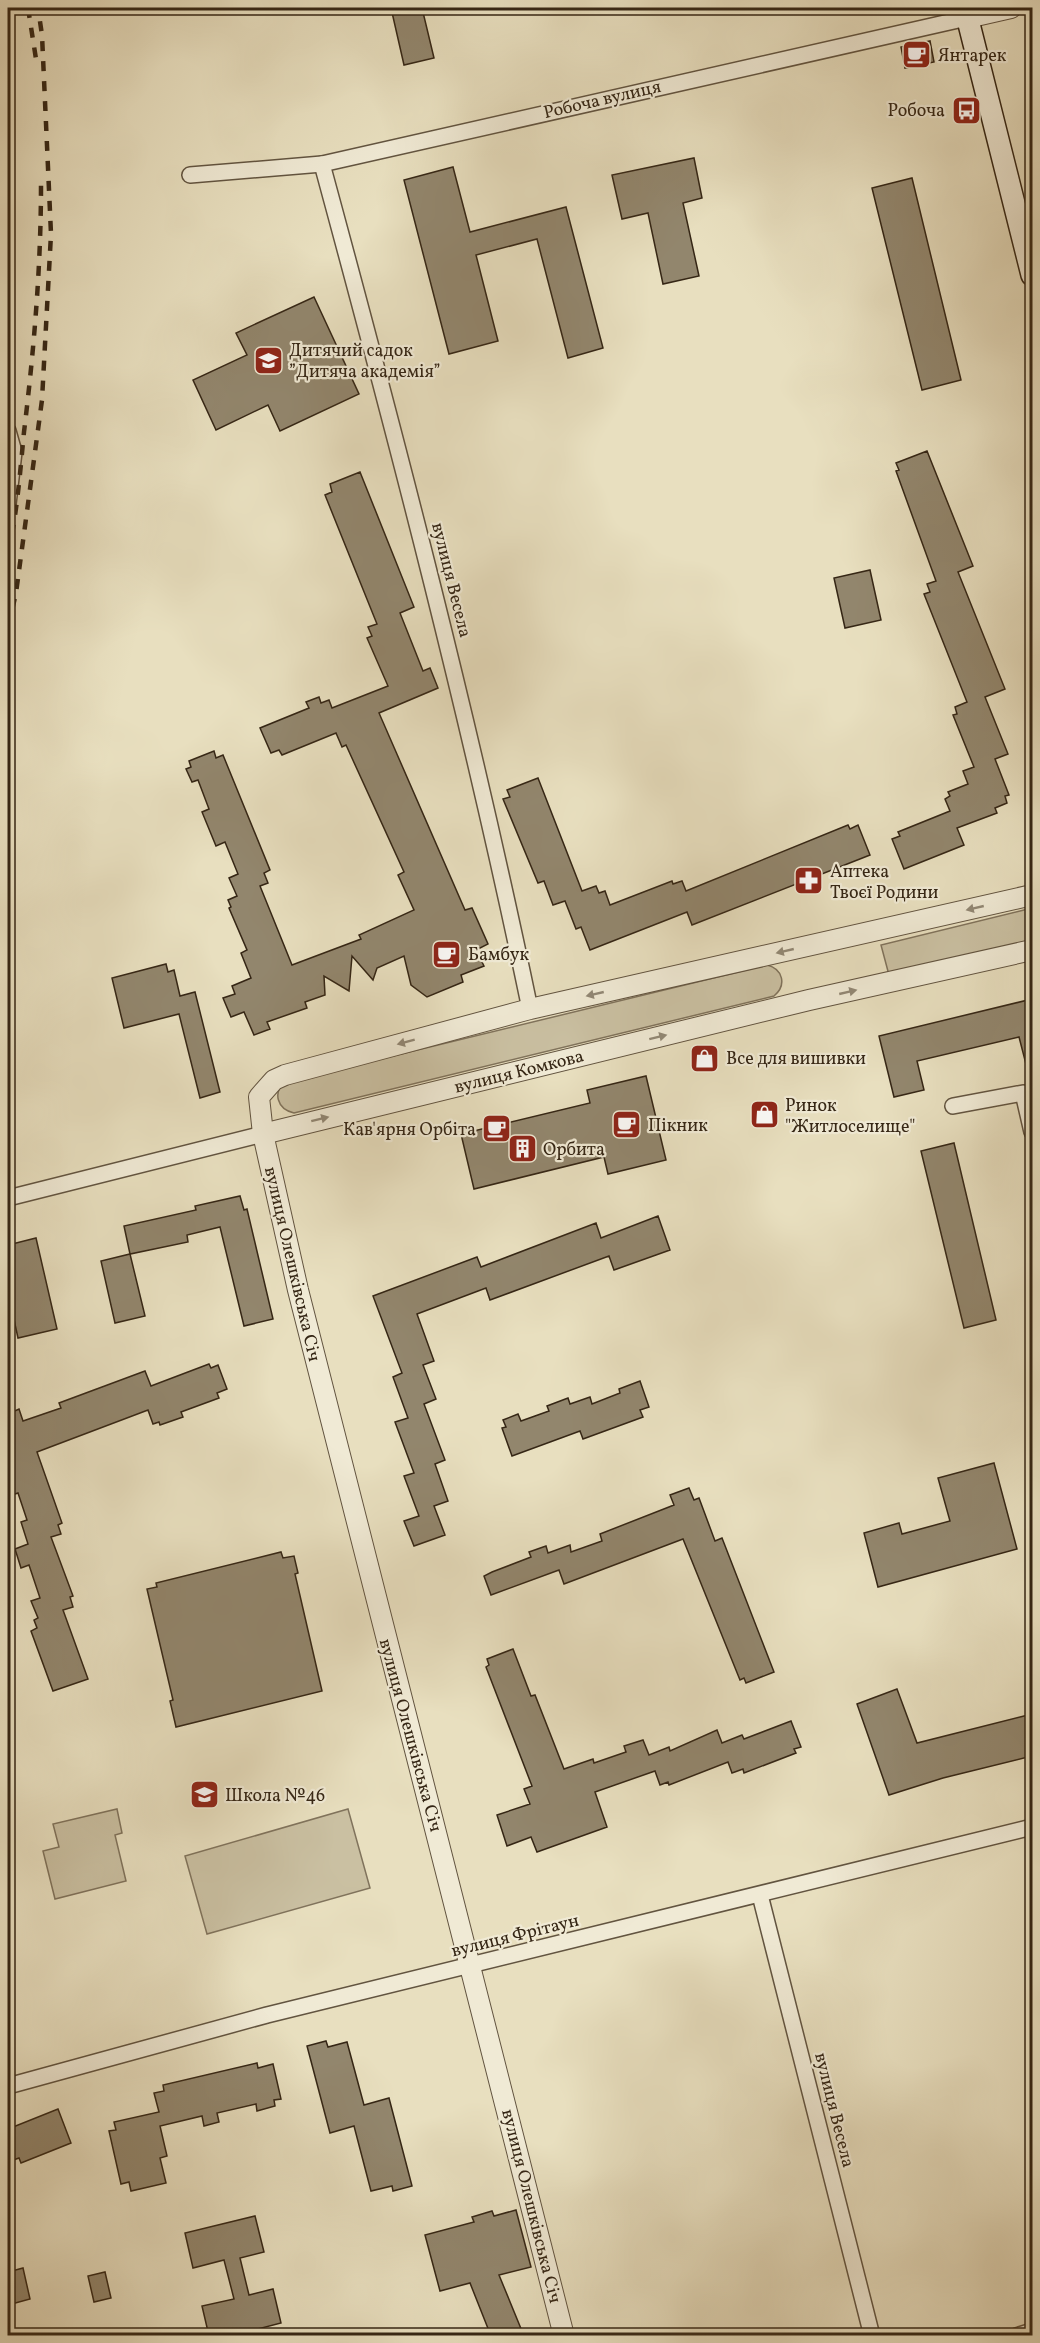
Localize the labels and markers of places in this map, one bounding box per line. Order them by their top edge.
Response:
cafe icon: Янтарек [901,39,933,71]
place label: Янтарек [938,44,1007,69]
bus stop icon: Робоча [950,94,982,126]
place label: Робоча [888,99,945,124]
place label: Дитячий садок ”Дитяча академія” [289,339,440,385]
school or university icon: Дитячий садок ”Дитяча академія” [252,344,284,376]
place label: Аптека Твоєї Родини [830,860,939,906]
pharmacy icon: Аптека Твоєї Родини [793,865,825,897]
cafe icon: Бамбук [431,938,463,970]
place label: Бамбук [468,943,529,968]
shop icon: Все для вишивки [689,1042,721,1074]
place label: Все для вишивки [726,1047,866,1072]
place label: Ринок "Житлоселище" [785,1094,915,1140]
shop icon: Ринок "Житлоселище" [748,1099,780,1131]
cafe icon: Пікник [611,1109,643,1141]
cafe icon: Кав'ярня Орбіта [481,1113,513,1145]
place label: Пікник [648,1114,708,1139]
place label: Кав'ярня Орбіта [343,1118,476,1143]
building icon: Орбита [506,1133,538,1165]
place label: Орбита [543,1138,605,1163]
school or university icon: Школа №46 [188,1779,220,1811]
place label: Школа №46 [225,1784,325,1809]

